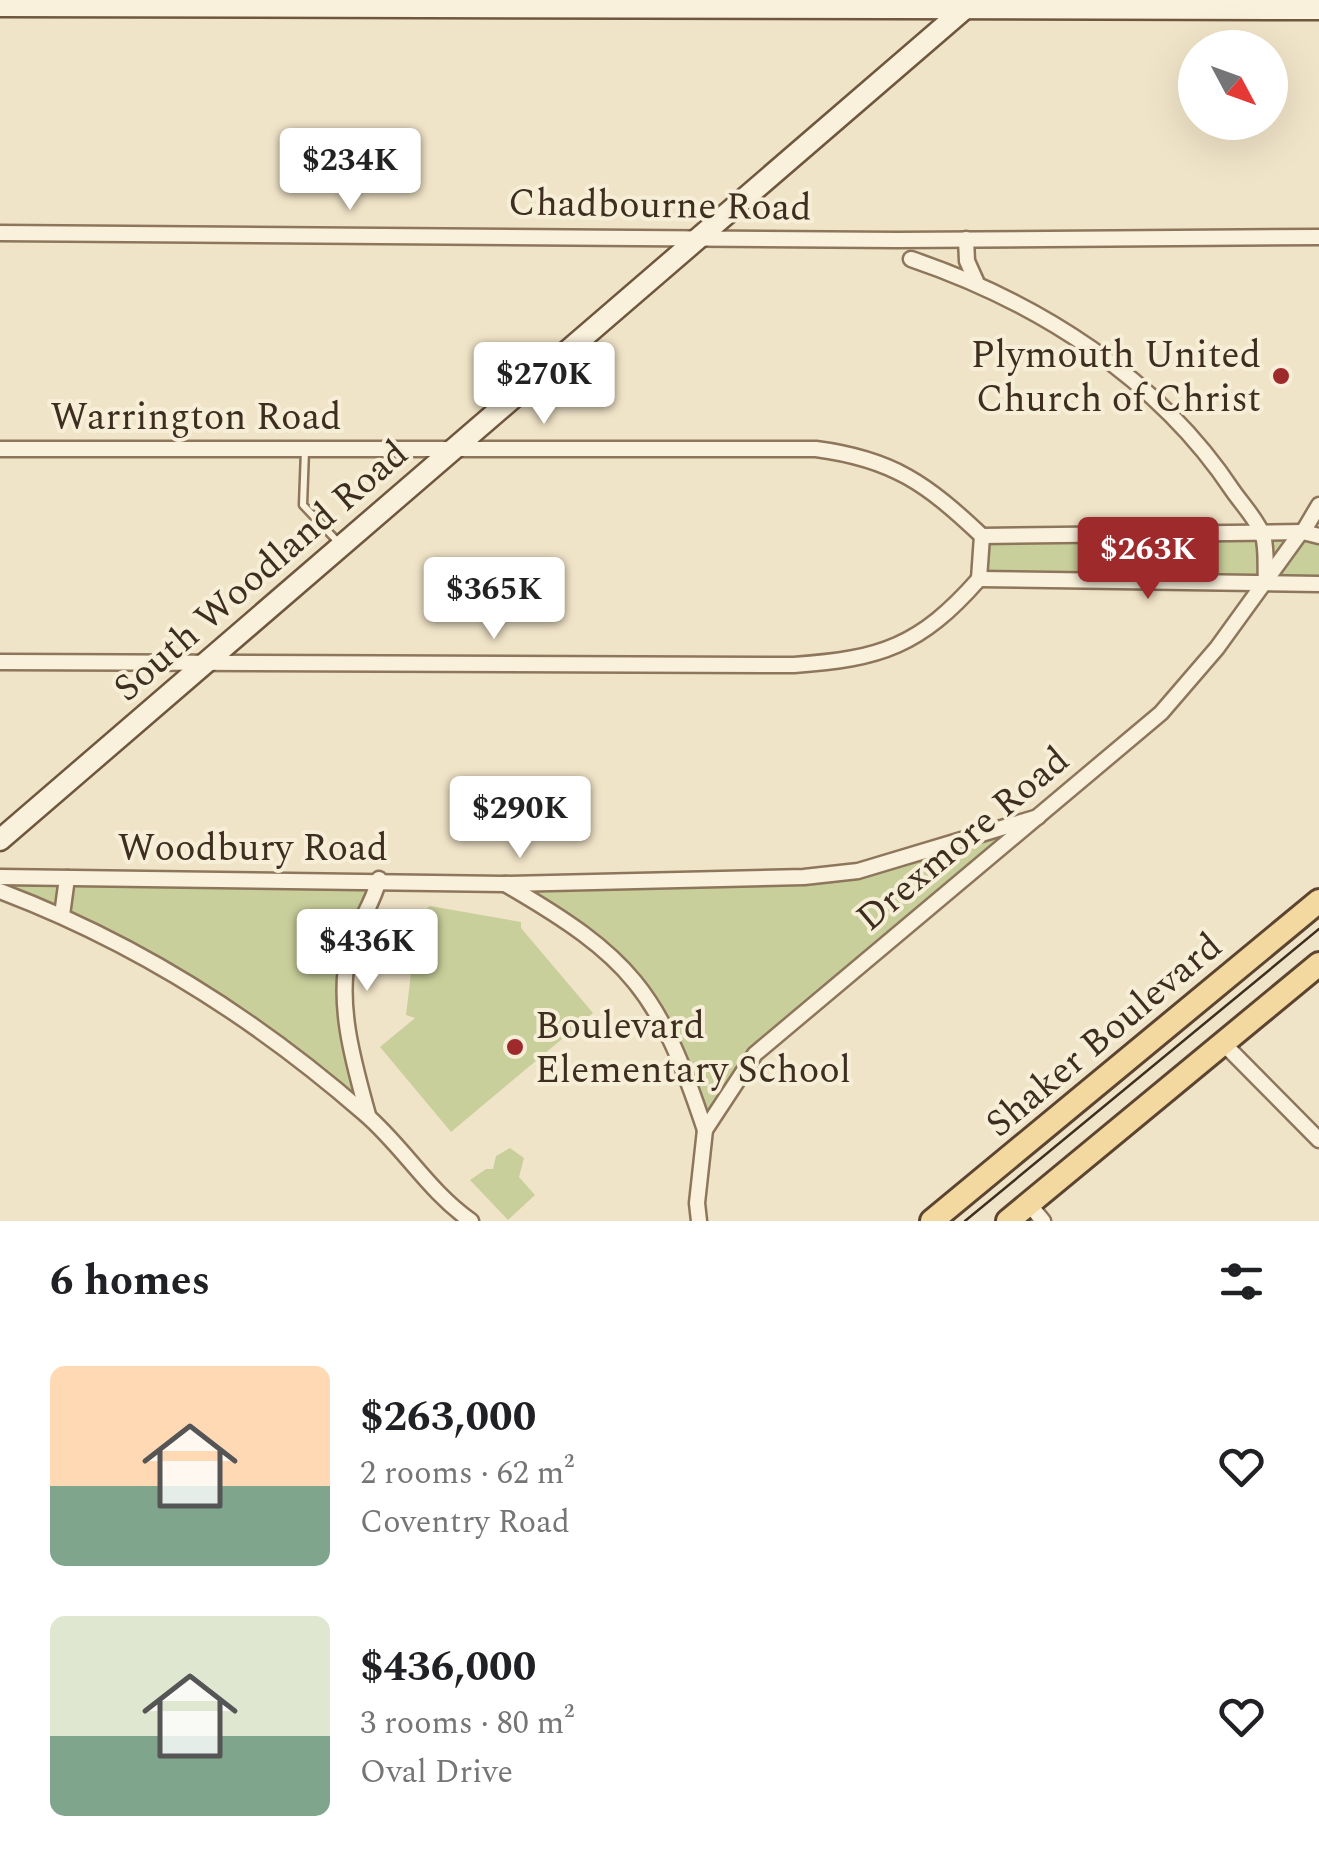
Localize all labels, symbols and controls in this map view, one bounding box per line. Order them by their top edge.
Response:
north arrow [1178,30,1288,140]
map controls [1178,30,1288,140]
pin: $234K [280,128,420,213]
text: $234K [302,136,398,185]
street label: Chadbourne Road [508,174,812,238]
place label: Plymouth United Church of Christ [971,327,1261,429]
pin: $270K [474,342,614,427]
text: $270K [496,350,592,399]
marker: Plymouth United Church of Christ [1270,365,1292,387]
street label: Warrington Road [50,389,342,447]
street label: South Woodland Road [101,427,422,717]
pin: $263K [1078,517,1218,602]
text: $263K [1100,525,1196,574]
pin: $365K [424,557,564,642]
text: $365K [446,565,542,614]
street label: Drexmore Road [844,733,1083,946]
pin: $290K [450,776,590,861]
text: $290K [472,784,568,833]
street label: Woodbury Road [118,820,388,878]
pin: $436K [297,909,437,994]
text: $436K [319,917,415,966]
street label: Shaker Boulevard [973,919,1235,1152]
place label: Boulevard Elementary School [535,998,851,1100]
marker: Boulevard Elementary School [504,1036,526,1058]
text: 6 homes [50,1250,210,1313]
icon: filters [1214,1254,1269,1309]
text: $263,000 [360,1386,536,1449]
icon: home [130,1406,250,1526]
icon: heart [1214,1439,1269,1494]
text: 2 rooms · 62 m² [360,1449,574,1498]
text: Coventry Road [360,1498,570,1547]
text: $436,000 [360,1636,536,1699]
icon: home [130,1656,250,1776]
icon: heart [1214,1689,1269,1744]
text: 3 rooms · 80 m² [360,1699,574,1748]
text: Oval Drive [360,1748,513,1797]

